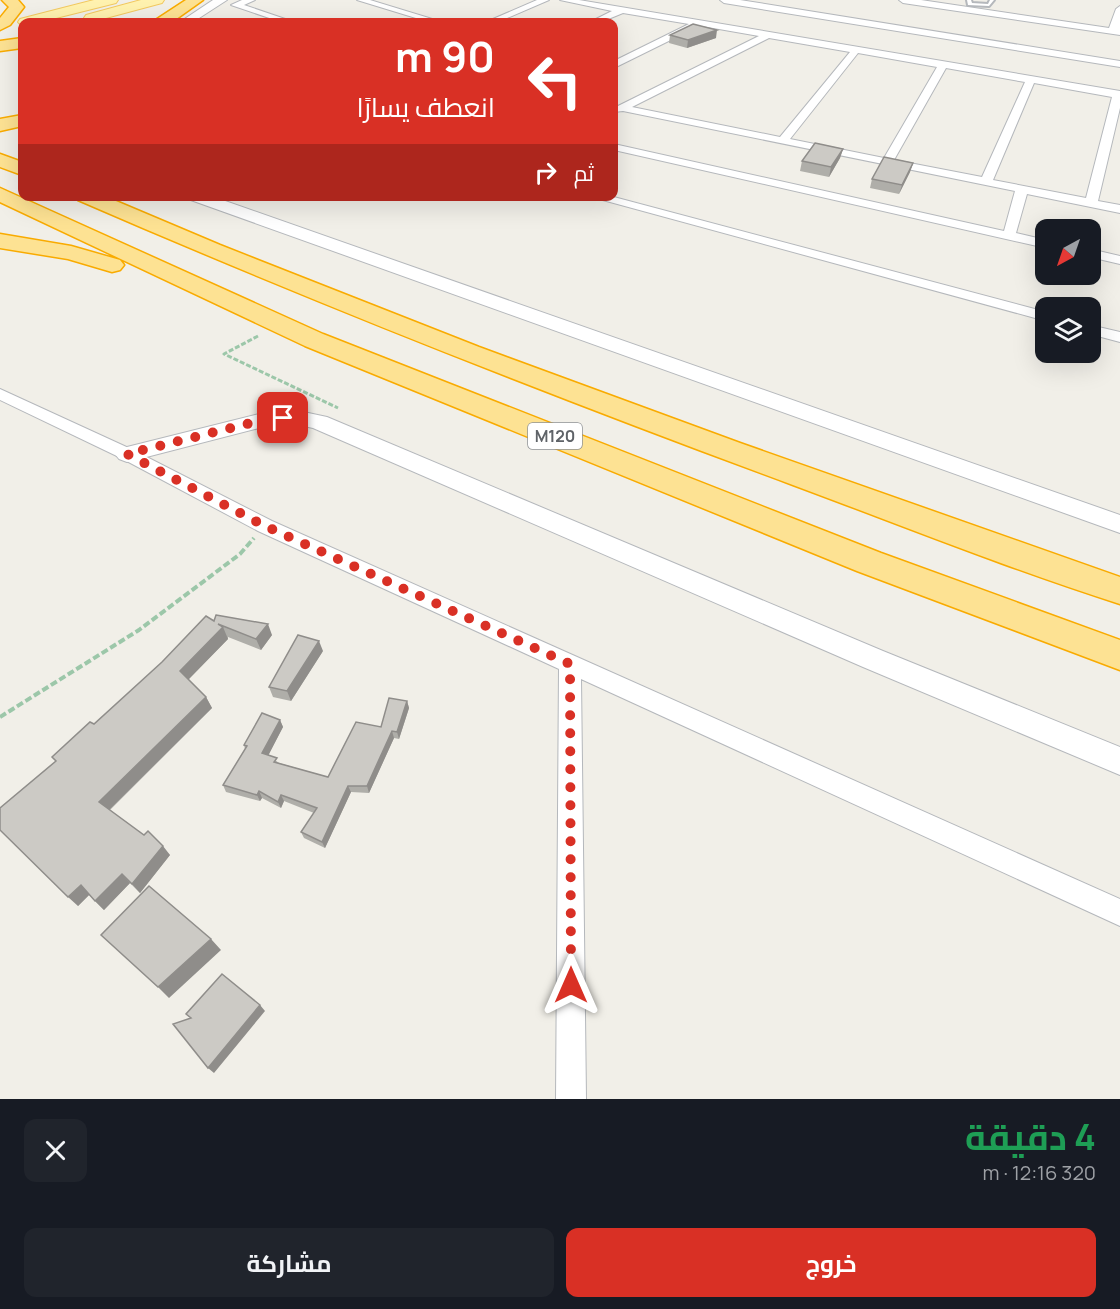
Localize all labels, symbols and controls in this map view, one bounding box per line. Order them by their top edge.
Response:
text: 90 m [395,27,495,85]
icon: left [516,42,594,120]
text: انعطف يسارًا [356,88,495,125]
icon: right [529,156,562,189]
text: ثم [574,158,594,188]
north arrow [1035,219,1101,285]
map controls [1035,219,1101,363]
button: layers [1035,297,1101,363]
pin [257,392,308,443]
icon: arrive [266,401,299,434]
road number: M120 [528,423,582,449]
position arrow [539,953,603,1017]
text: 4 دقيقة [965,1112,1096,1161]
button: close [24,1119,87,1182]
text: 320 m · 12:16 [982,1159,1096,1186]
button: مشاركة [24,1228,554,1297]
button: خروج [566,1228,1096,1297]

